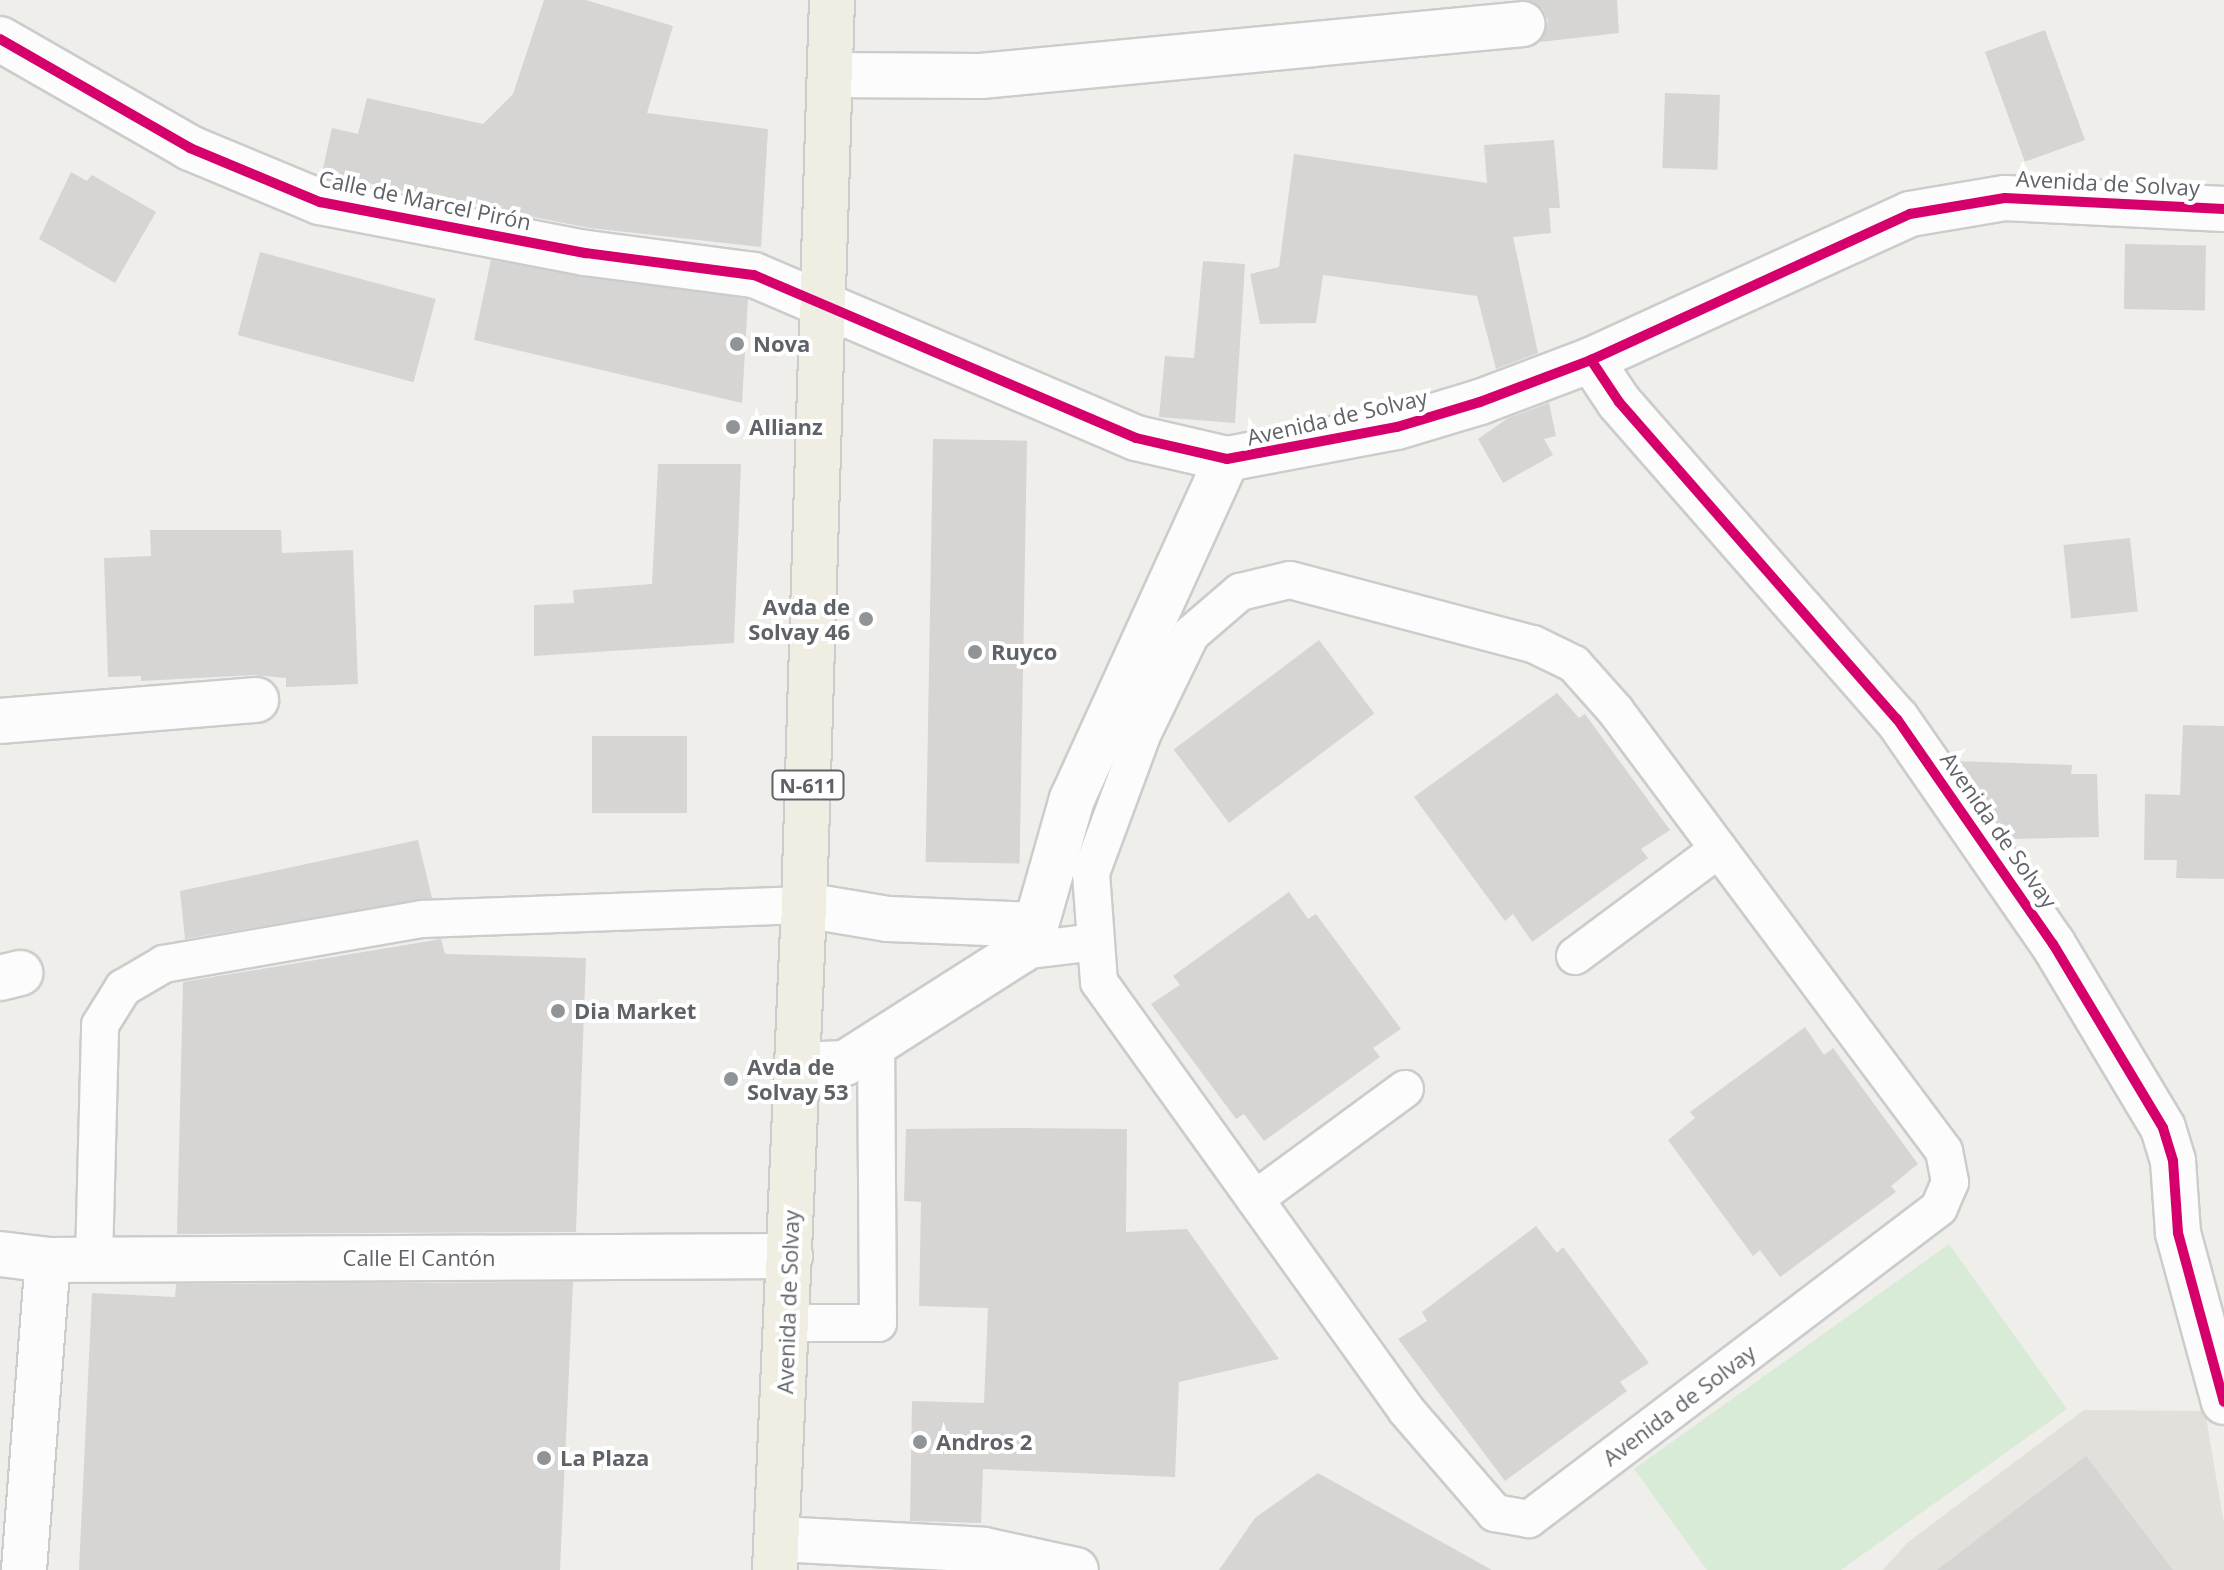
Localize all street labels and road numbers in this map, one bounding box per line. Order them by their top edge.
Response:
street label: Calle de Marcel Pirón [316,165,534,235]
street label: Avenida de Solvay [2015,165,2201,201]
street label: Avenida de Solvay [1244,383,1430,451]
street label: Avenida de Solvay [1935,747,2063,913]
road number: N-611 [770,769,846,801]
street label: Avenida de Solvay [772,1209,804,1395]
street label: Calle El Cantón [343,1245,495,1271]
street label: Avenida de Solvay [1597,1339,1761,1471]

